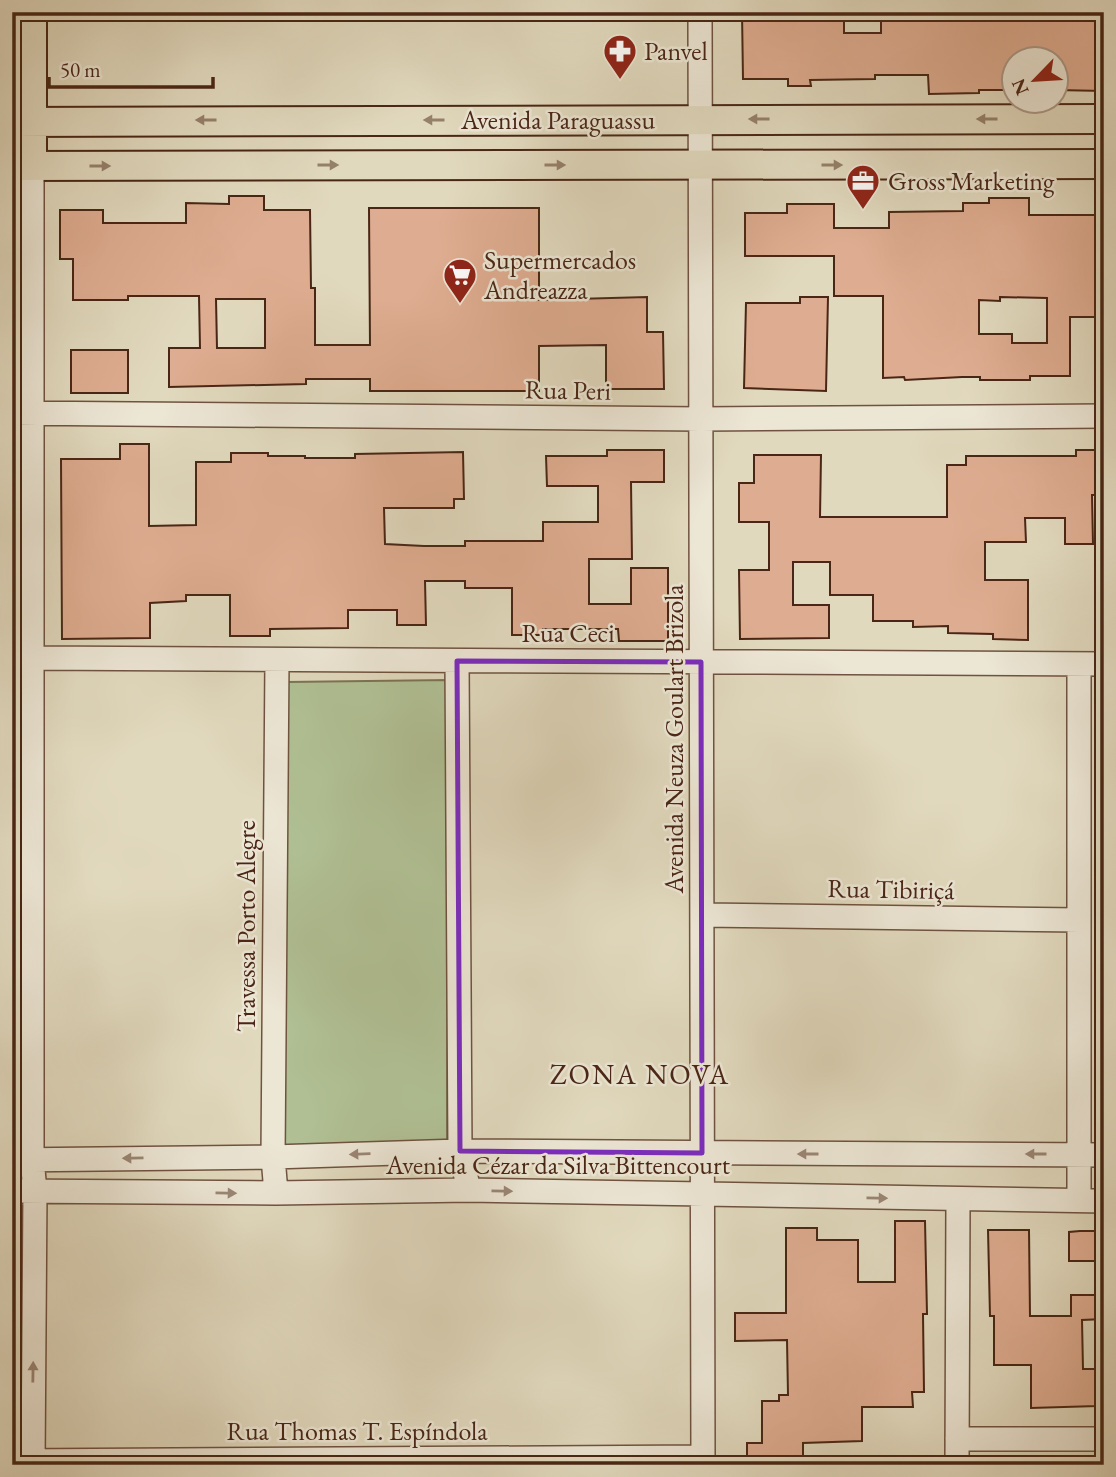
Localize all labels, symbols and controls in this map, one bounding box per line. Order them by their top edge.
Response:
pharmacy icon: Panvel [601,32,639,81]
place label: Panvel [644,34,708,68]
scale bar [49,46,214,90]
north arrow [1000,46,1070,116]
text: 50 m [60,56,101,83]
text: N [1005,74,1035,99]
street label: Avenida Paraguassu [460,103,655,137]
one-way arrow [748,113,770,125]
one-way arrow [975,113,997,125]
one-way arrow [195,114,217,126]
one-way arrow [422,114,444,126]
one-way arrow [317,159,339,171]
one-way arrow [544,159,566,171]
one-way arrow [821,159,843,171]
one-way arrow [89,160,111,172]
office icon: Gross Marketing [844,162,882,211]
place label: Gross Marketing [888,164,1055,198]
place label: Supermercados Andreazza [483,243,636,307]
supermarket icon: Supermercados Andreazza [441,256,479,305]
street label: Rua Peri [525,372,611,408]
street label: Avenida Neuza Goulart Brizola [657,584,691,895]
street label: Rua Ceci [521,616,615,650]
street label: Travessa Porto Alegre [229,820,263,1032]
street label: Rua Tibiriçá [827,871,955,907]
district label: ZONA NOVA [550,1056,730,1092]
one-way arrow [349,1148,371,1159]
street label: Avenida Cézar da Silva Bittencourt [385,1148,730,1182]
one-way arrow [797,1148,819,1160]
one-way arrow [1024,1148,1046,1160]
one-way arrow [121,1152,143,1164]
one-way arrow [492,1185,514,1197]
one-way arrow [215,1187,237,1199]
one-way arrow [866,1192,888,1203]
one-way arrow [28,1361,39,1383]
street label: Rua Thomas T. Espíndola [226,1414,488,1448]

